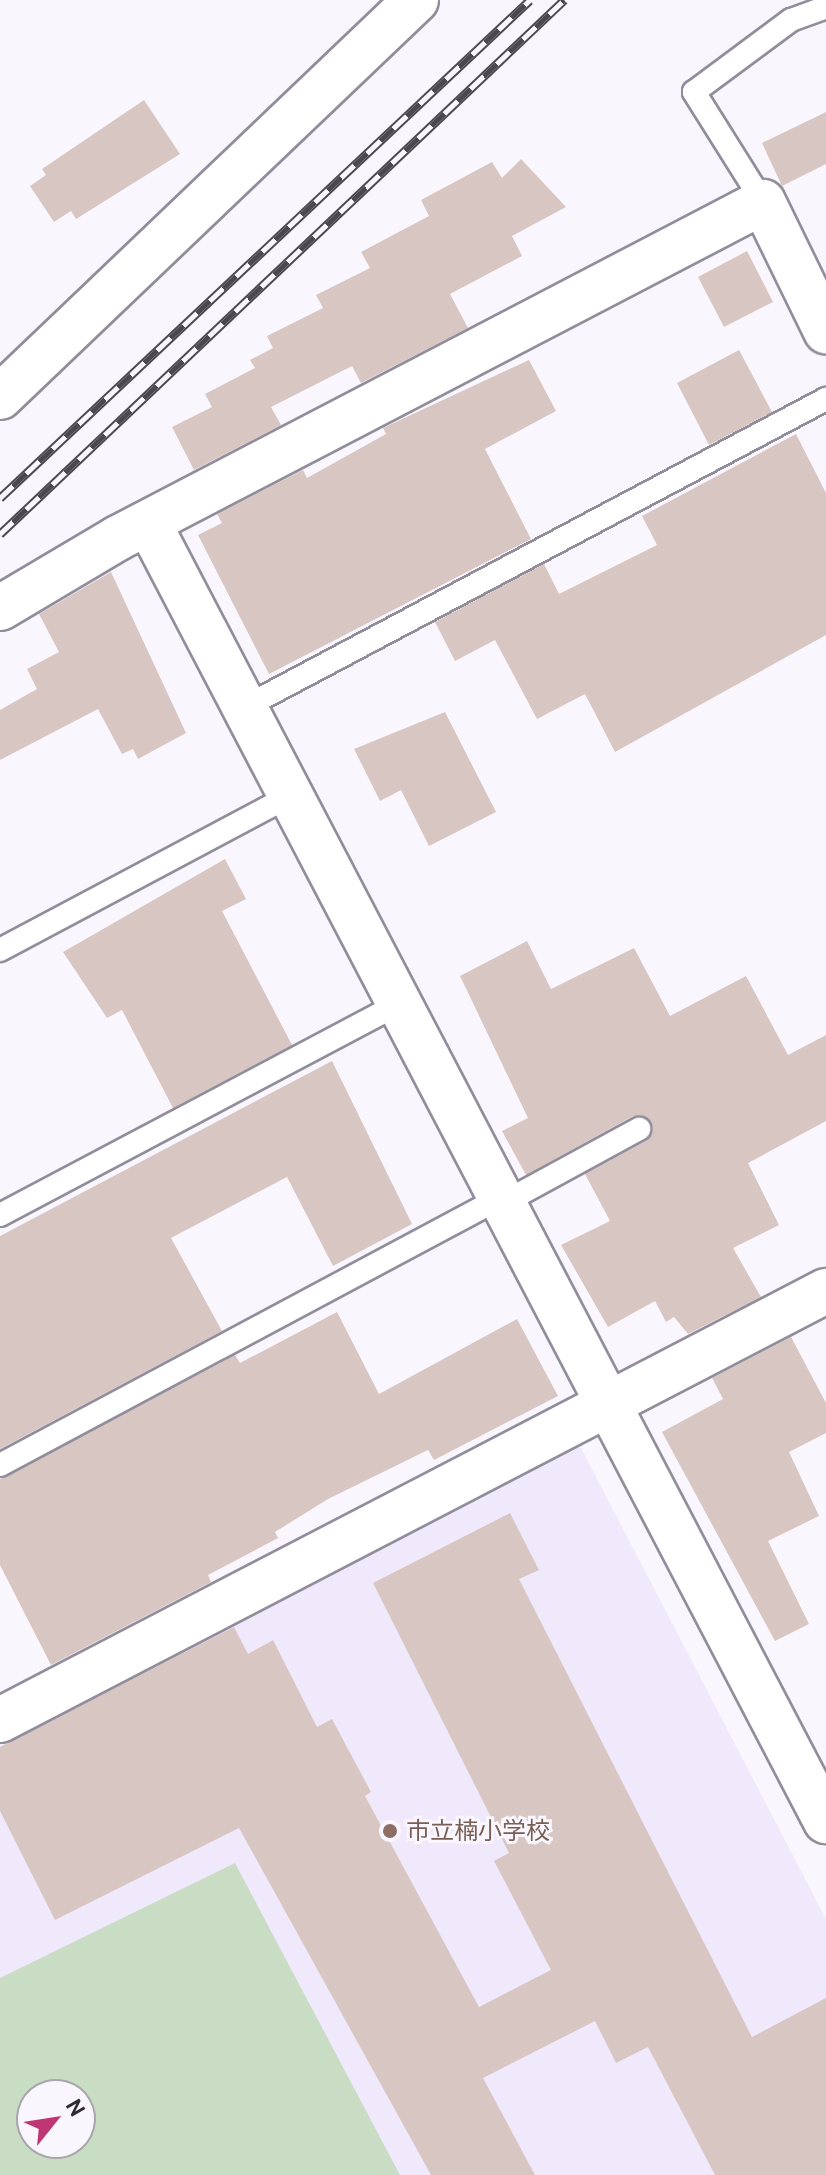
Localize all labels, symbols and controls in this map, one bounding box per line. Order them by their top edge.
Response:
place label: 市立楠小学校 [406,1817,550,1845]
marker: 市立楠小学校 [381,1822,399,1840]
north arrow [16,2079,96,2159]
text: N [60,2094,91,2121]

